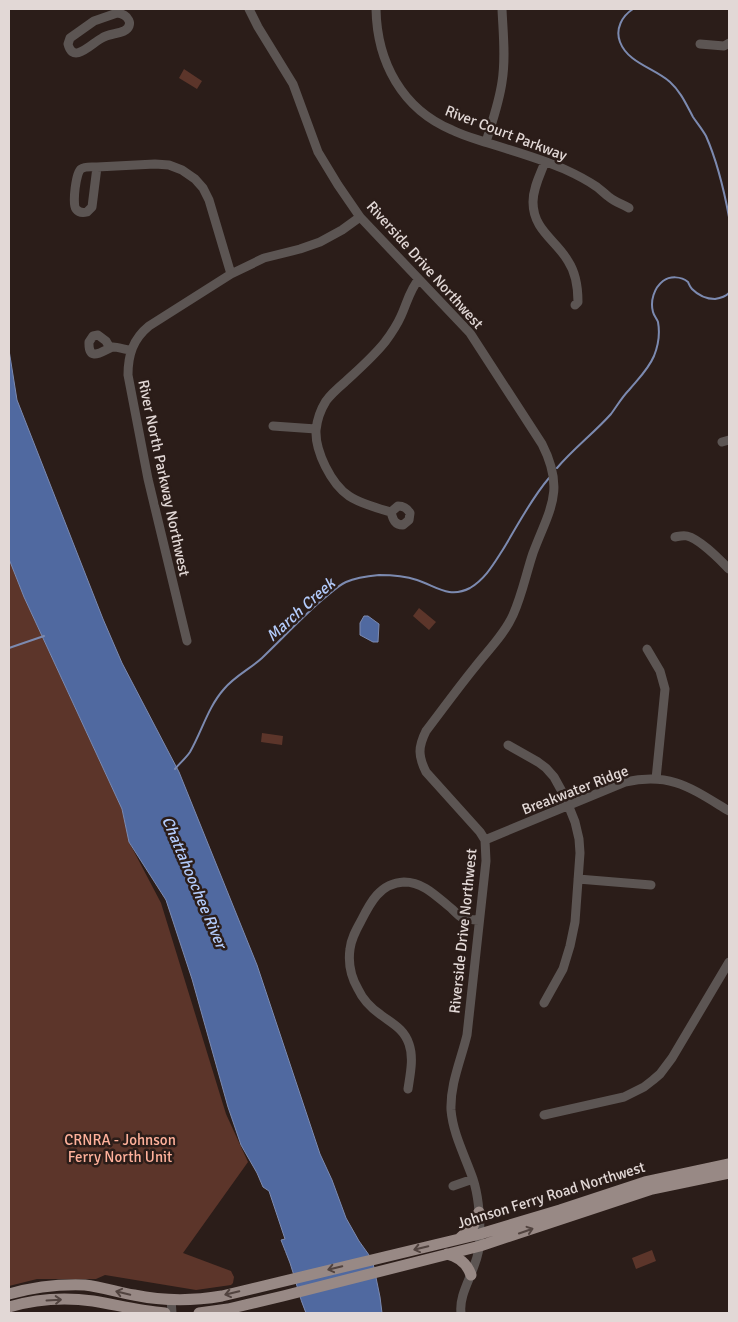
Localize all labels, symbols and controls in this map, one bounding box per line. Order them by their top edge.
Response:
street label: River Court Parkway [442,101,570,165]
street label: Riverside Drive Northwest [363,197,487,333]
street label: River North Parkway Northwest [134,378,194,578]
water label: March Creek [262,572,341,646]
street label: Breakwater Ridge [519,761,631,819]
water label: Chattahoochee River [157,813,232,953]
street label: Riverside Drive Northwest [445,848,481,1014]
park label: CRNRA - Johnson Ferry North Unit [64,1131,176,1166]
street label: Johnson Ferry Road Northwest [455,1158,647,1232]
one-way arrow [518,1226,533,1235]
one-way arrow [413,1244,429,1253]
one-way arrow [328,1264,344,1273]
one-way arrow [116,1287,132,1297]
one-way arrow [225,1289,241,1298]
one-way arrow [46,1295,62,1304]

